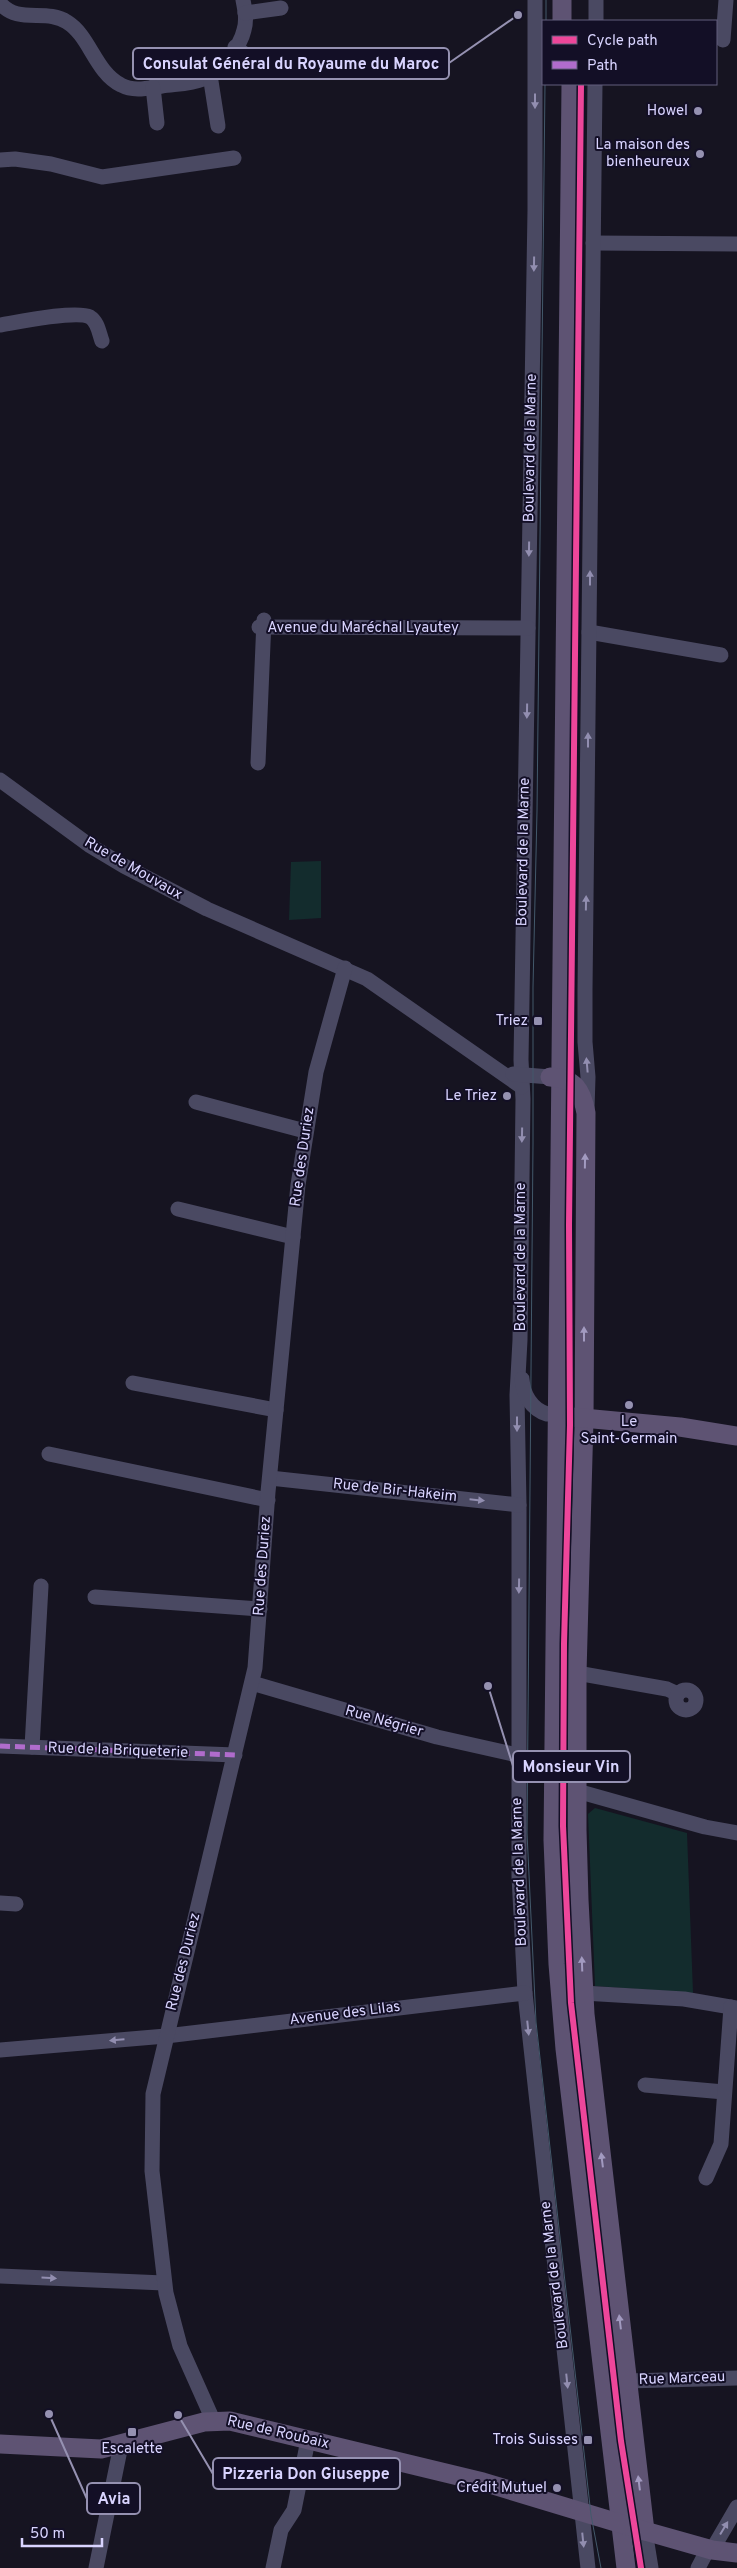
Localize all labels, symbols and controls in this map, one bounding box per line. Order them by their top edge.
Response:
legend [542,20,717,85]
text: Cycle path [587,32,658,51]
callout: Consulat Général du Royaume du Maroc [133,48,449,79]
text: Consulat Général du Royaume du Maroc [143,55,439,75]
text: Path [587,57,618,76]
one-way arrow [531,93,539,109]
place label: Howel [647,102,688,121]
marker: Howel [692,105,704,117]
place label: La maison des bienheureux [595,136,690,172]
marker: La maison des bienheureux [694,148,706,160]
one-way arrow [530,256,538,272]
street label: Boulevard de la Marne [520,373,542,523]
one-way arrow [525,541,533,557]
one-way arrow [586,569,594,585]
street label: Avenue du Maréchal Lyautey [267,619,459,638]
one-way arrow [522,703,530,719]
one-way arrow [584,732,592,748]
street label: Boulevard de la Marne [513,777,535,927]
street label: Rue de Mouvaux [80,833,186,905]
one-way arrow [582,894,590,910]
place label: Triez [496,1012,528,1031]
marker: Triez [532,1015,544,1027]
one-way arrow [583,1057,591,1073]
place label: Le Triez [445,1087,497,1106]
marker: Le Triez [501,1090,513,1102]
street label: Rue des Duriez [287,1106,319,1208]
one-way arrow [518,1128,526,1144]
one-way arrow [582,1153,590,1169]
street label: Boulevard de la Marne [512,1183,531,1331]
one-way arrow [580,1326,588,1342]
marker: Le Saint-Germain [623,1399,635,1411]
place label: Le Saint-Germain [580,1413,678,1449]
one-way arrow [513,1416,521,1432]
street label: Rue de Bir-Hakeim [332,1475,458,1507]
one-way arrow [469,1496,485,1504]
street label: Rue des Duriez [250,1515,276,1617]
one-way arrow [515,1578,523,1594]
street label: Rue Négrier [343,1702,426,1742]
street label: Rue de la Briqueterie [47,1739,189,1763]
callout: Monsieur Vin [513,1751,630,1782]
text: Monsieur Vin [522,1758,620,1778]
street label: Boulevard de la Marne [508,1797,532,1947]
street label: Rue des Duriez [163,1911,205,2013]
one-way arrow [577,1956,585,1972]
street label: Avenue des Lilas [288,1998,402,2030]
one-way arrow [525,2020,533,2036]
one-way arrow [109,2036,125,2044]
one-way arrow [598,2152,606,2168]
street label: Boulevard de la Marne [536,2200,574,2350]
one-way arrow [41,2275,57,2283]
one-way arrow [616,2313,624,2329]
street label: Rue Marceau [638,2368,726,2390]
one-way arrow [563,2373,571,2389]
street label: Rue de Roubaix [225,2412,331,2454]
marker: Escalette [126,2426,138,2438]
place label: Trois Suisses [492,2431,578,2450]
marker: Trois Suisses [582,2434,594,2446]
place label: Escalette [101,2440,163,2459]
callout: Pizzeria Don Giuseppe [213,2458,400,2489]
text: Pizzeria Don Giuseppe [222,2465,390,2485]
one-way arrow [635,2475,643,2491]
place label: Crédit Mutuel [456,2479,547,2498]
marker: Crédit Mutuel [551,2482,563,2494]
callout: Avia [87,2483,140,2514]
text: Avia [98,2490,130,2510]
scale bar [22,2516,102,2548]
one-way arrow [720,2522,729,2535]
text: 50 m [30,2525,65,2544]
one-way arrow [580,2532,588,2548]

